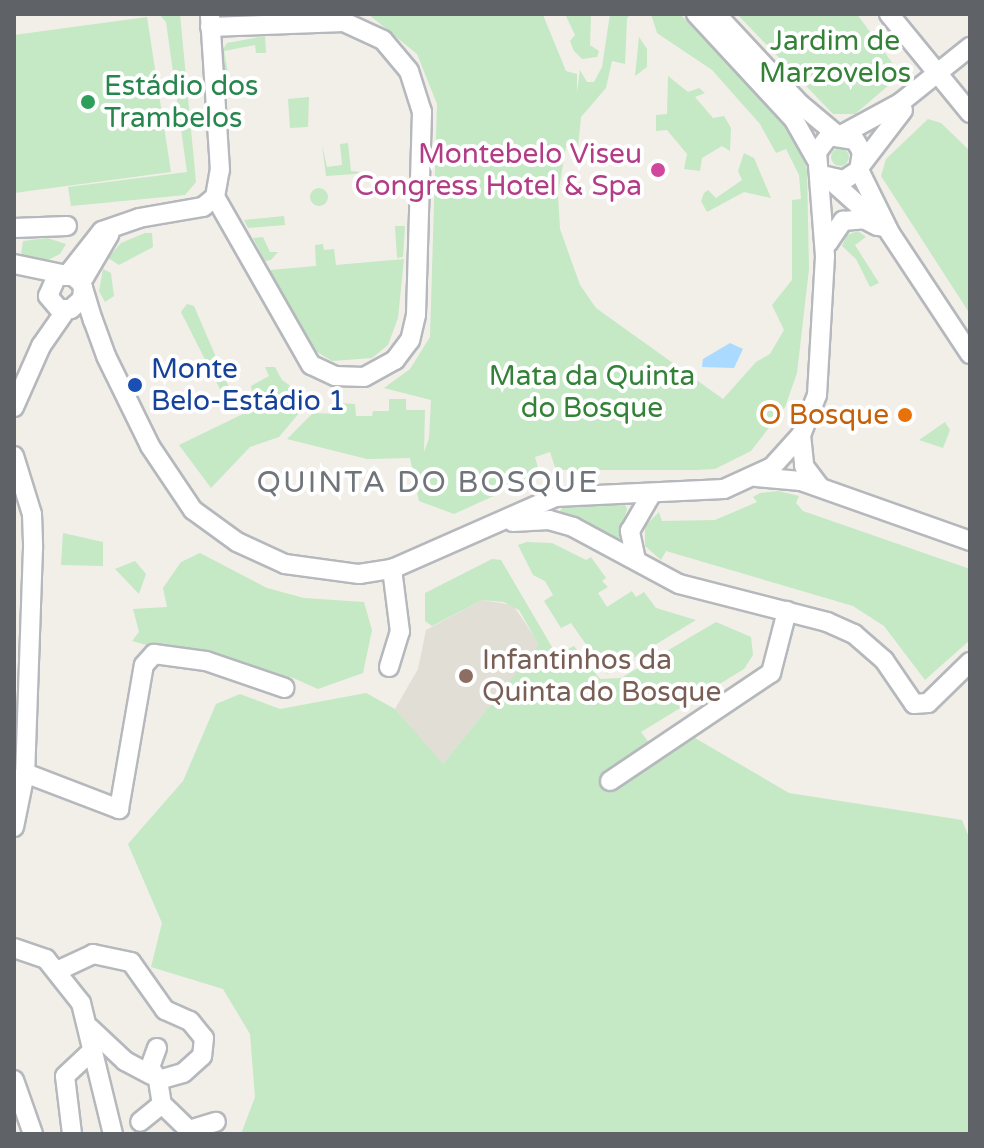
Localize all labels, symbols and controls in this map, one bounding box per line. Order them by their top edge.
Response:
park label: Jardim de Marzovelos [759,24,911,90]
place label: Estádio dos Trambelos [104,69,259,135]
marker: Estádio dos Trambelos [79,93,97,111]
place label: Montebelo Viseu Congress Hotel & Spa [354,137,642,203]
marker: Montebelo Viseu Congress Hotel & Spa [649,161,667,179]
place label: Monte Belo-Estádio 1 [151,352,346,418]
park label: Mata da Quinta do Bosque [489,359,695,425]
marker: Monte Belo-Estádio 1 [126,376,144,394]
place label: O Bosque [759,398,889,432]
marker: O Bosque [896,406,914,424]
district label: QUINTA DO BOSQUE [257,465,599,501]
place label: Infantinhos da Quinta do Bosque [482,643,721,709]
marker: Infantinhos da Quinta do Bosque [457,667,475,685]

